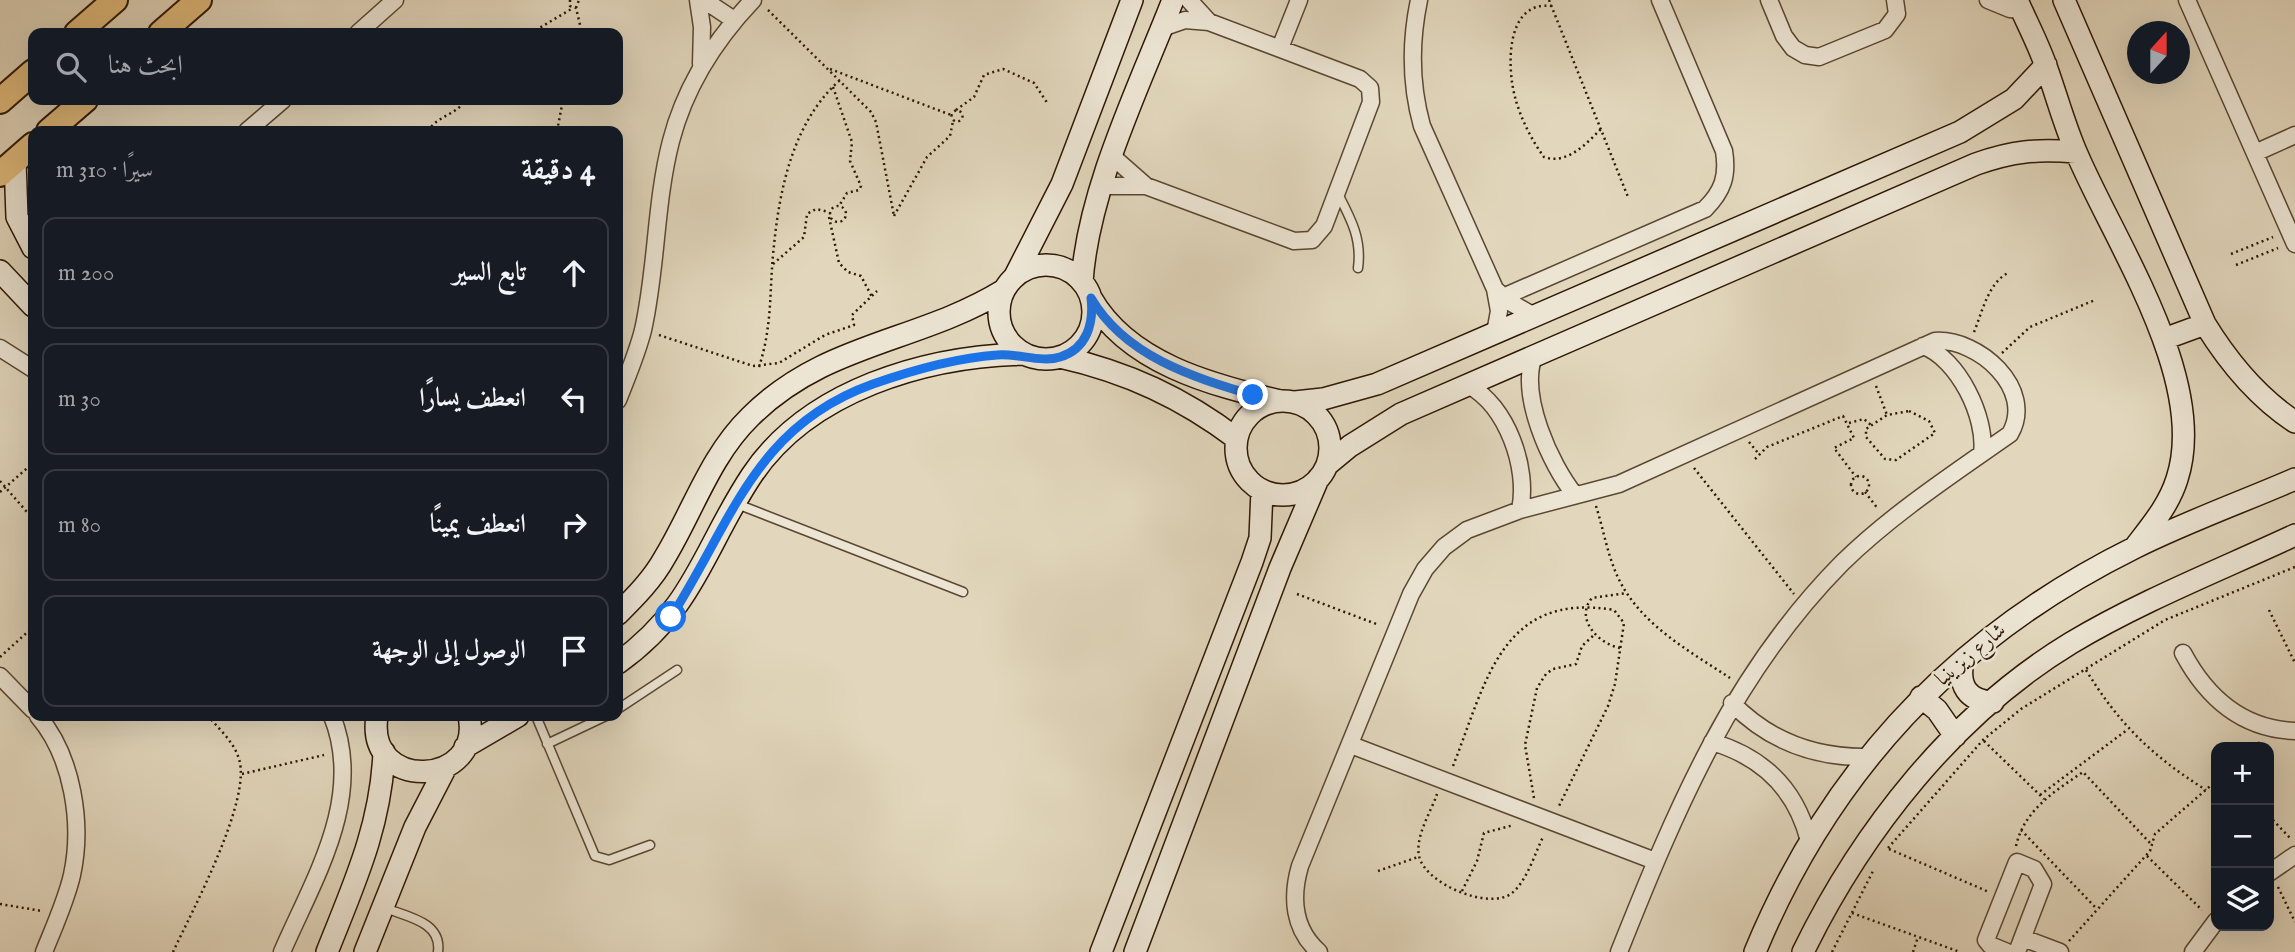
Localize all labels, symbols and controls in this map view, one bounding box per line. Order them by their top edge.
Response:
north arrow [2127,21,2190,84]
search box [28,28,623,105]
icon: search [52,48,90,86]
text: ابحث هنا [108,49,183,82]
text: 4 دقيقة [521,152,595,190]
text: سيرًا · 310 m [56,156,153,185]
icon: ahead [555,254,593,292]
text: تابع السير [452,256,526,289]
text: 200 m [58,259,114,288]
route end [1237,379,1268,410]
icon: left [555,380,593,418]
text: انعطف يسارًا [419,382,526,415]
text: 30 m [58,385,101,414]
icon: right [555,506,593,544]
text: انعطف يمينًا [430,508,526,541]
text: 80 m [58,511,101,540]
route start [655,601,686,632]
street label: شارع زيزينيا [1930,617,2014,695]
icon: arrive [555,632,593,670]
text: الوصول إلى الوجهة [372,634,526,667]
map controls [2211,742,2274,931]
button: + [2211,742,2274,805]
button: − [2211,805,2274,868]
button: layers [2211,868,2274,931]

